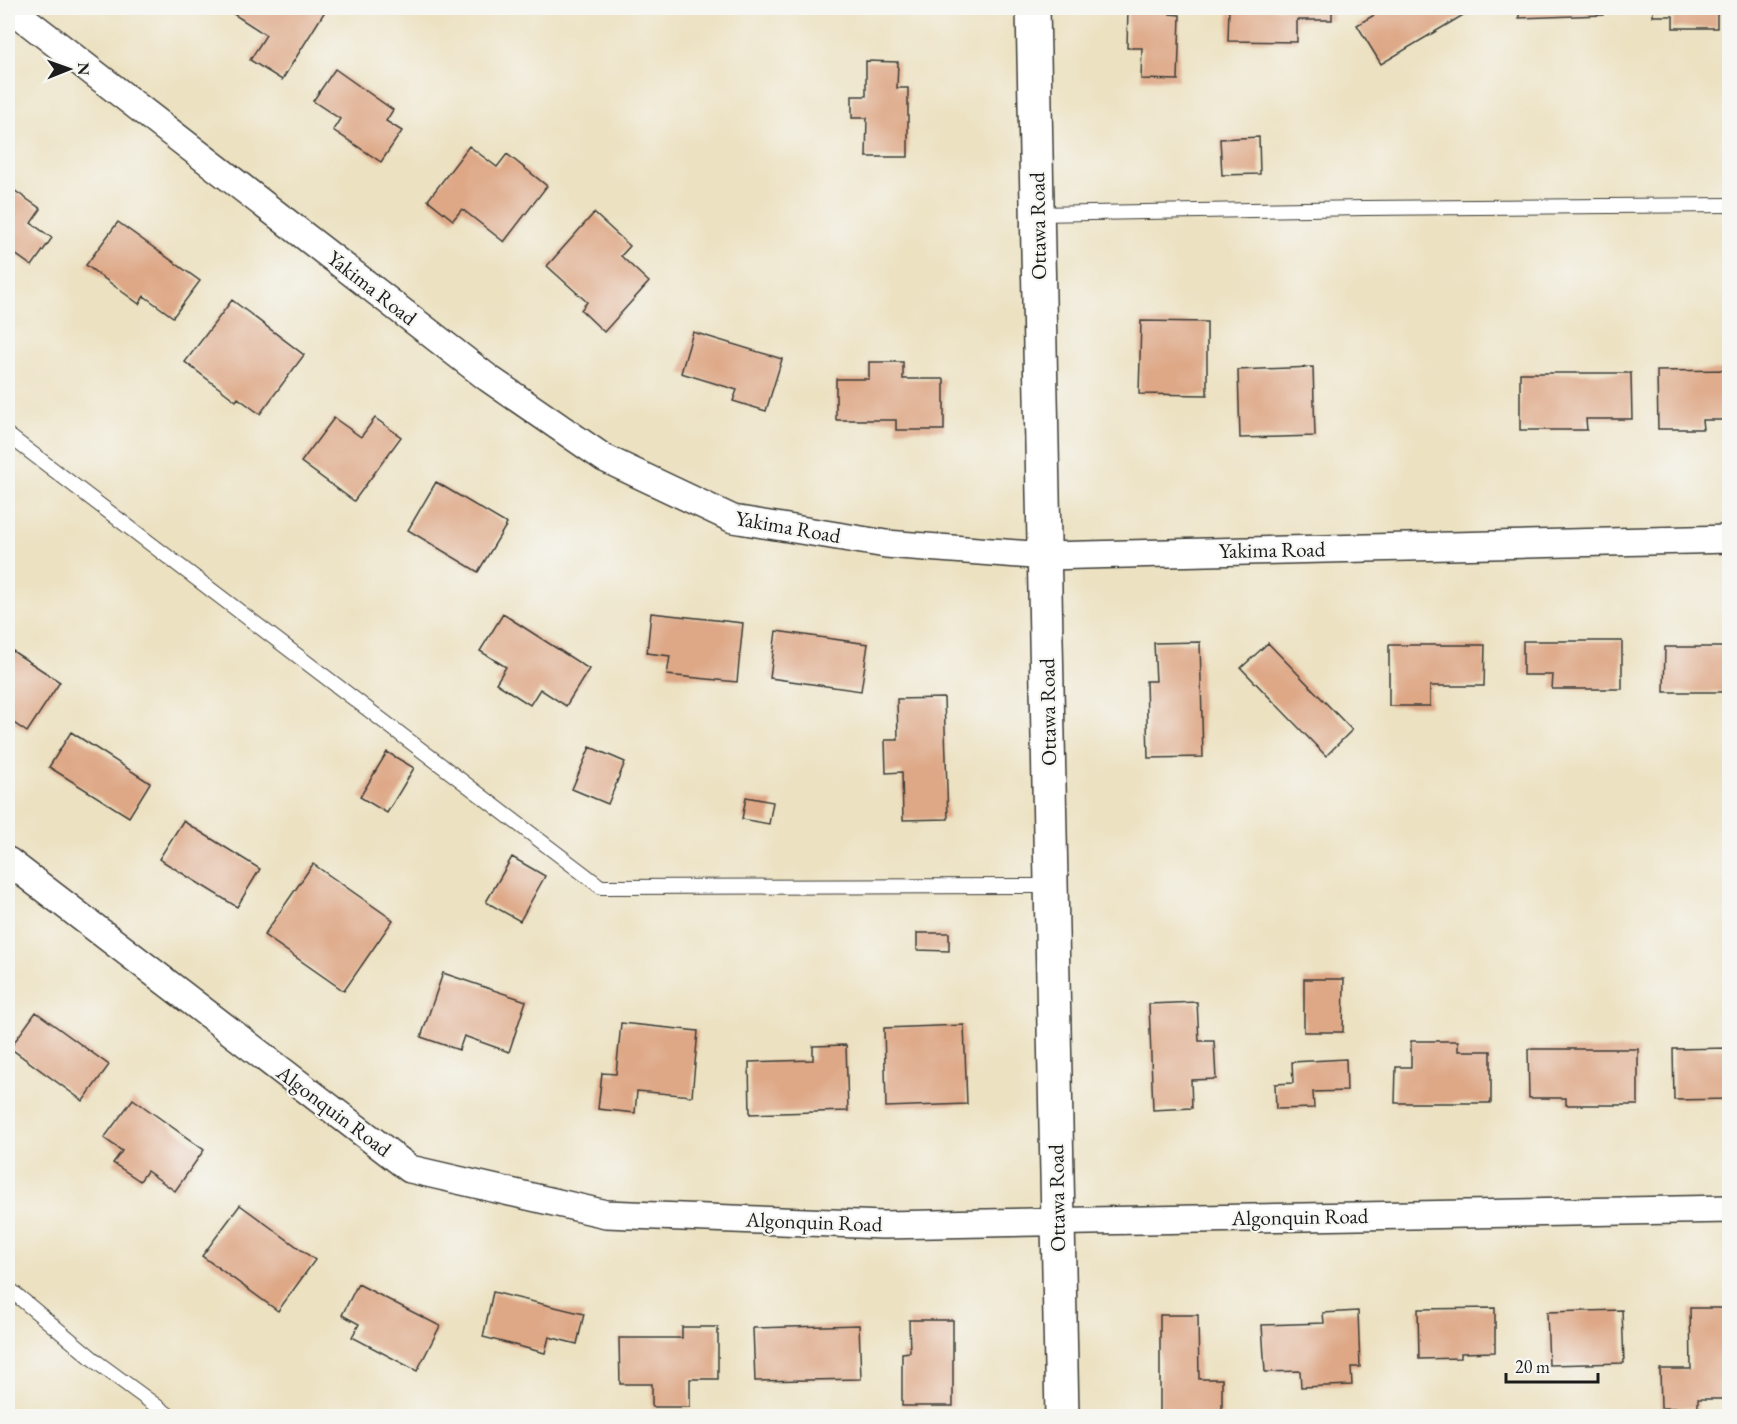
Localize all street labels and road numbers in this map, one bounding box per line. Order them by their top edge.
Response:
street label: Ottawa Road [1023,172,1052,280]
street label: Yakima Road [322,244,423,331]
street label: Yakima Road [733,504,843,549]
street label: Yakima Road [1219,535,1326,564]
street label: Ottawa Road [1033,658,1062,766]
street label: Algonquin Road [271,1058,397,1163]
street label: Ottawa Road [1042,1144,1071,1252]
street label: Algonquin Road [1230,1202,1369,1231]
street label: Algonquin Road [744,1206,883,1237]

